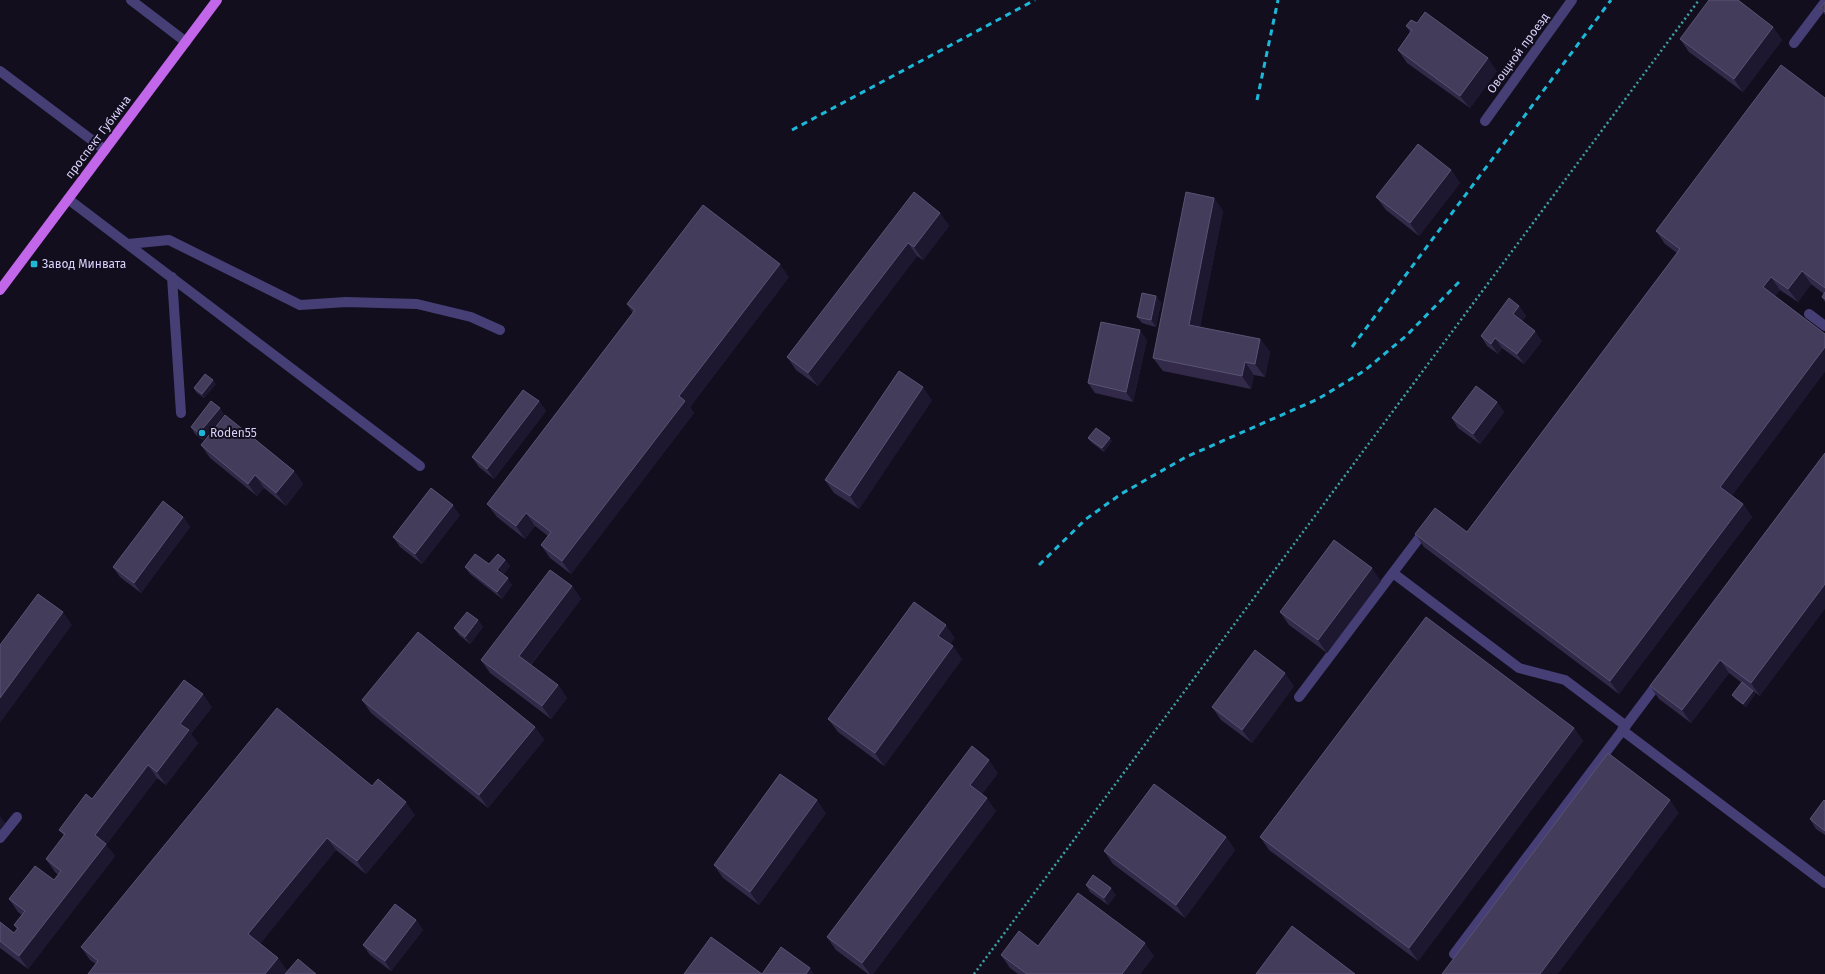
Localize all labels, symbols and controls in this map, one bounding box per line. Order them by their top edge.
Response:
street label: Овощной проезд [1484,10,1552,96]
street label: проспект Губкина [62,93,134,181]
place label: Завод Минвата [42,257,126,271]
marker: Завод Минвата [29,259,39,269]
place label: Roden55 [210,426,257,440]
marker: Roden55 [197,428,207,438]

